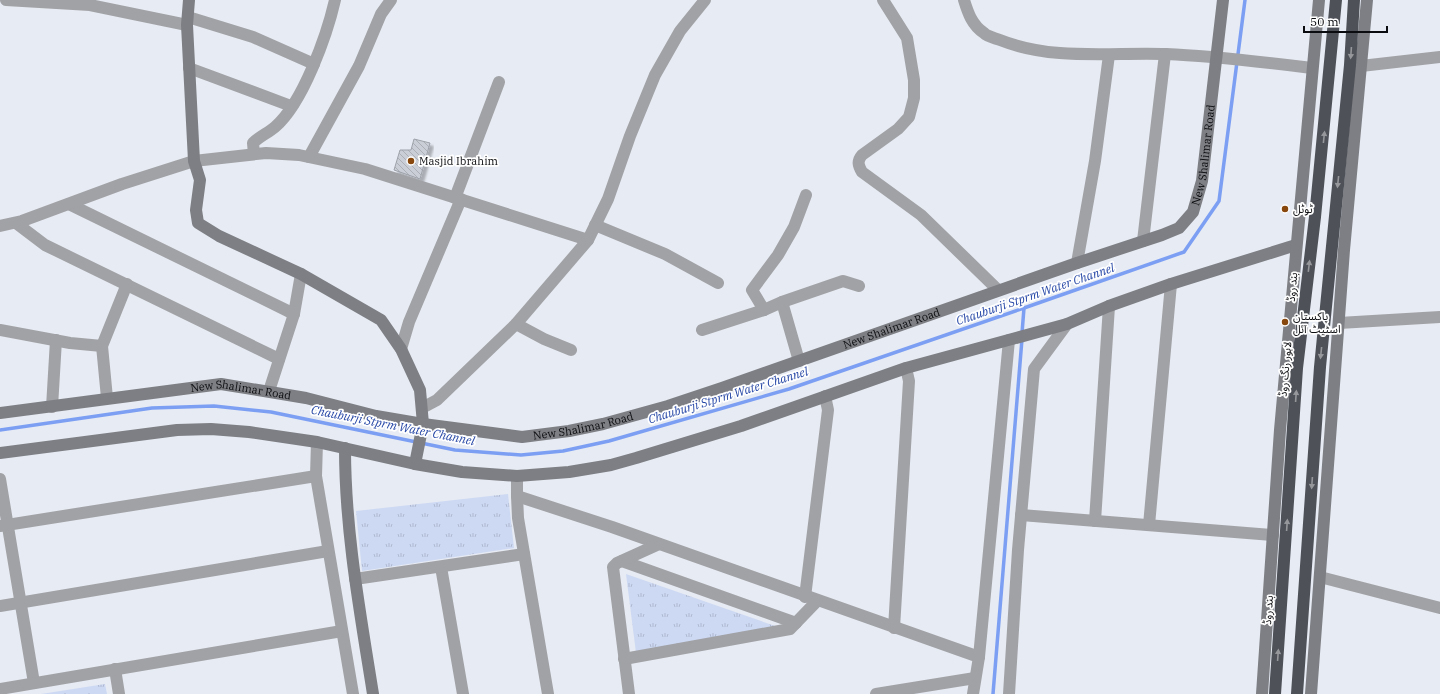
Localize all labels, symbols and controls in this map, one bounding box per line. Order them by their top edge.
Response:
scale bar [1304,8,1387,34]
text: 50 m [1310,14,1339,29]
one-way arrow [1347,47,1354,59]
street label: New Shalimar Road [1188,104,1218,207]
one-way arrow [1320,131,1327,143]
place label: Masjid Ibrahim [419,154,499,168]
marker: Masjid Ibrahim [406,156,416,166]
one-way arrow [1335,176,1341,188]
place label: ٹوٹل [1293,202,1314,216]
marker: ٹوٹل [1280,204,1290,214]
water label: Chauburji Stprm Water Channel [954,260,1117,328]
one-way arrow [1306,260,1313,273]
street label: بند روڈ [1284,272,1300,302]
street label: New Shalimar Road [841,305,942,352]
place label: پاکستان اسٹیٹ آئل [1293,309,1341,336]
marker: پاکستان اسٹیٹ آئل [1280,317,1290,327]
street label: لاہور رنگ روڈ [1276,341,1294,397]
one-way arrow [1318,347,1324,359]
water label: Chauburji Stprm Water Channel [646,363,810,426]
street label: New Shalimar Road [190,377,293,403]
one-way arrow [1292,390,1299,402]
water label: Chauburji Stprm Water Channel [310,402,477,448]
street label: New Shalimar Road [532,409,635,443]
one-way arrow [1308,477,1315,489]
one-way arrow [1283,519,1290,531]
street label: بند روڈ [1260,595,1276,625]
one-way arrow [1274,649,1281,661]

